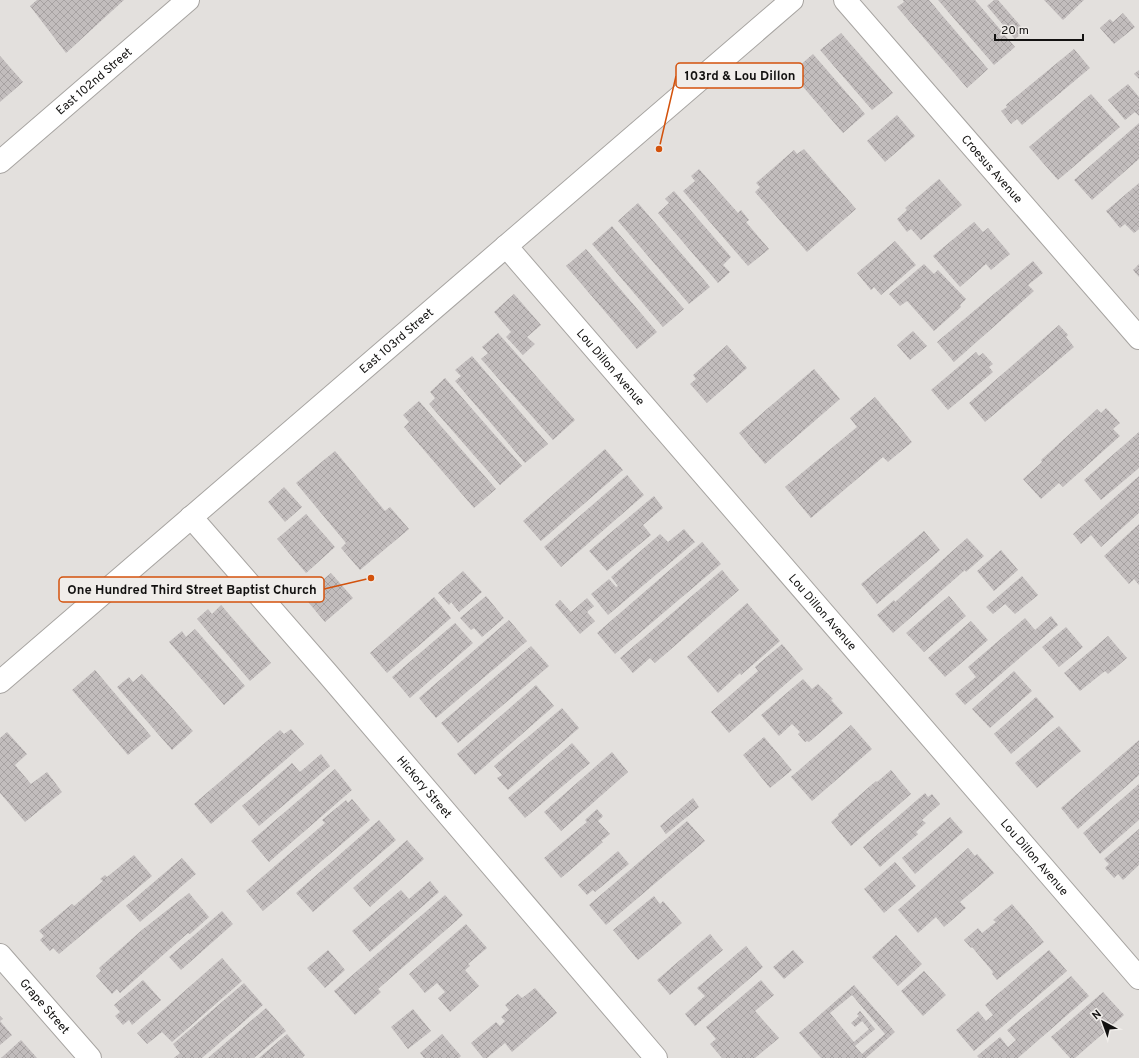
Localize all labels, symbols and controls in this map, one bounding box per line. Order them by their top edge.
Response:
scale bar [995,16,1083,42]
text: 20 m [1001,23,1029,39]
street label: East 102nd Street [53,45,136,119]
callout: 103rd & Lou Dillon [676,63,803,88]
text: 103rd & Lou Dillon [685,69,795,85]
street label: Croesus Avenue [957,132,1025,207]
street label: East 103rd Street [357,305,437,378]
street label: Lou Dillon Avenue [572,326,648,409]
street label: Lou Dillon Avenue [784,571,859,654]
callout: One Hundred Third Street Baptist Church [59,577,324,602]
text: One Hundred Third Street Baptist Church [67,583,317,599]
street label: Hickory Street [393,753,455,822]
street label: Lou Dillon Avenue [996,816,1071,900]
street label: Grape Street [15,976,73,1038]
north arrow [1083,1002,1123,1042]
text: N [1090,1007,1105,1023]

